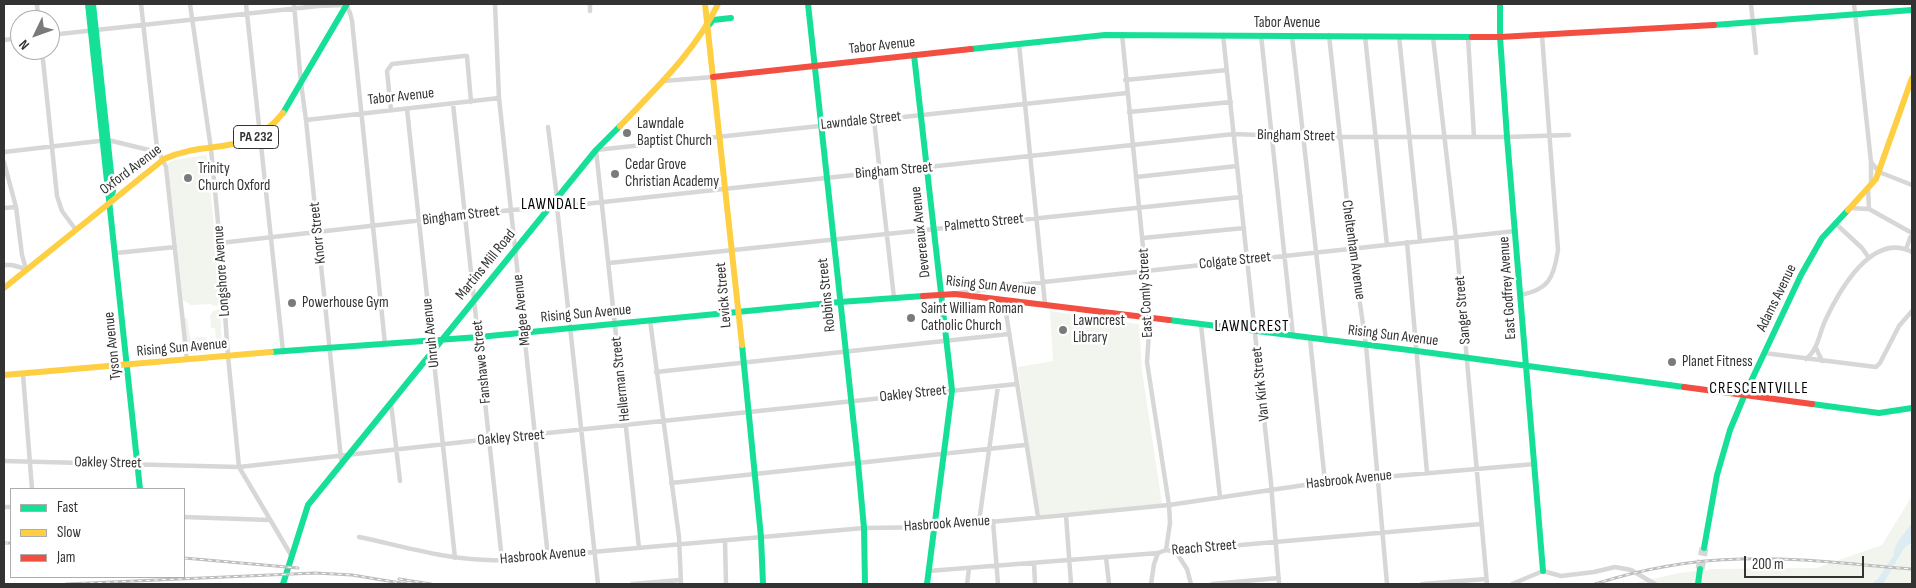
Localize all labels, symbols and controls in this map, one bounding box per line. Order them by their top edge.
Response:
north arrow [10,10,60,60]
street label: Tabor Avenue [1254,14,1320,32]
street label: Tabor Avenue [848,34,916,58]
text: N [15,36,33,53]
street label: Tabor Avenue [367,85,435,109]
street label: Lawndale Street [820,108,902,134]
place label: Lawndale Baptist Church [637,115,712,150]
road number: PA 232 [234,125,278,148]
street label: Bingham Street [1257,126,1335,146]
marker: Lawndale Baptist Church [621,127,633,139]
street label: Oxford Avenue [97,141,165,199]
place label: Cedar Grove Christian Academy [625,156,719,191]
street label: Bingham Street [854,159,934,183]
place label: Trinity Church Oxford [198,160,270,195]
marker: Cedar Grove Christian Academy [609,168,621,180]
marker: Trinity Church Oxford [182,172,194,184]
street label: Devereaux Avenue [907,185,935,279]
district label: LAWNDALE [520,195,588,215]
street label: Cheltenham Avenue [1337,199,1369,301]
street label: Knorr Street [306,201,330,265]
street label: Bingham Street [421,202,501,230]
street label: Palmetto Street [943,210,1025,236]
street label: Longshore Avenue [210,225,234,317]
street label: Martins Mill Road [452,226,520,304]
street label: East Godfrey Avenue [1495,236,1521,340]
street label: East Comly Street [1135,248,1157,338]
street label: Colgate Street [1198,248,1272,274]
street label: Robbins Street [814,257,840,333]
street label: Levick Street [712,262,736,328]
street label: Adams Avenue [1753,262,1801,334]
street label: Rising Sun Avenue [945,272,1037,300]
street label: Magee Avenue [509,273,535,347]
street label: Sanger Street [1451,275,1475,345]
place label: Powerhouse Gym [302,294,389,312]
marker: Powerhouse Gym [286,297,298,309]
street label: Unruh Avenue [418,297,444,369]
place label: Saint William Roman Catholic Church [921,300,1023,335]
street label: Rising Sun Avenue [540,301,632,327]
street label: Tyson Avenue [100,311,126,381]
marker: Saint William Roman Catholic Church [905,312,917,324]
place label: Lawncrest Library [1073,312,1125,347]
district label: LAWNCREST [1213,317,1291,337]
street label: Fanshawe Street [469,320,495,404]
street label: Rising Sun Avenue [1347,322,1439,350]
marker: Lawncrest Library [1057,324,1069,336]
street label: Rising Sun Avenue [136,335,228,361]
street label: Hellerman Street [608,336,634,422]
street label: Van Kirk Street [1248,346,1274,422]
place label: Planet Fitness [1682,353,1753,371]
marker: Planet Fitness [1666,356,1678,368]
district label: CRESCENTVILLE [1708,379,1810,399]
street label: Oakley Street [879,382,947,406]
street label: Oakley Street [477,426,545,450]
street label: Oakley Street [74,453,142,473]
street label: Hasbrook Avenue [1305,467,1393,493]
legend [10,488,185,578]
text: Fast [57,498,78,517]
street label: Hasbrook Avenue [903,512,991,536]
text: Slow [57,523,81,542]
street label: Reach Street [1171,536,1237,560]
street label: Hasbrook Avenue [499,543,587,569]
scale bar [1746,546,1866,578]
text: Jam [57,548,75,567]
text: 200 m [1752,555,1784,574]

